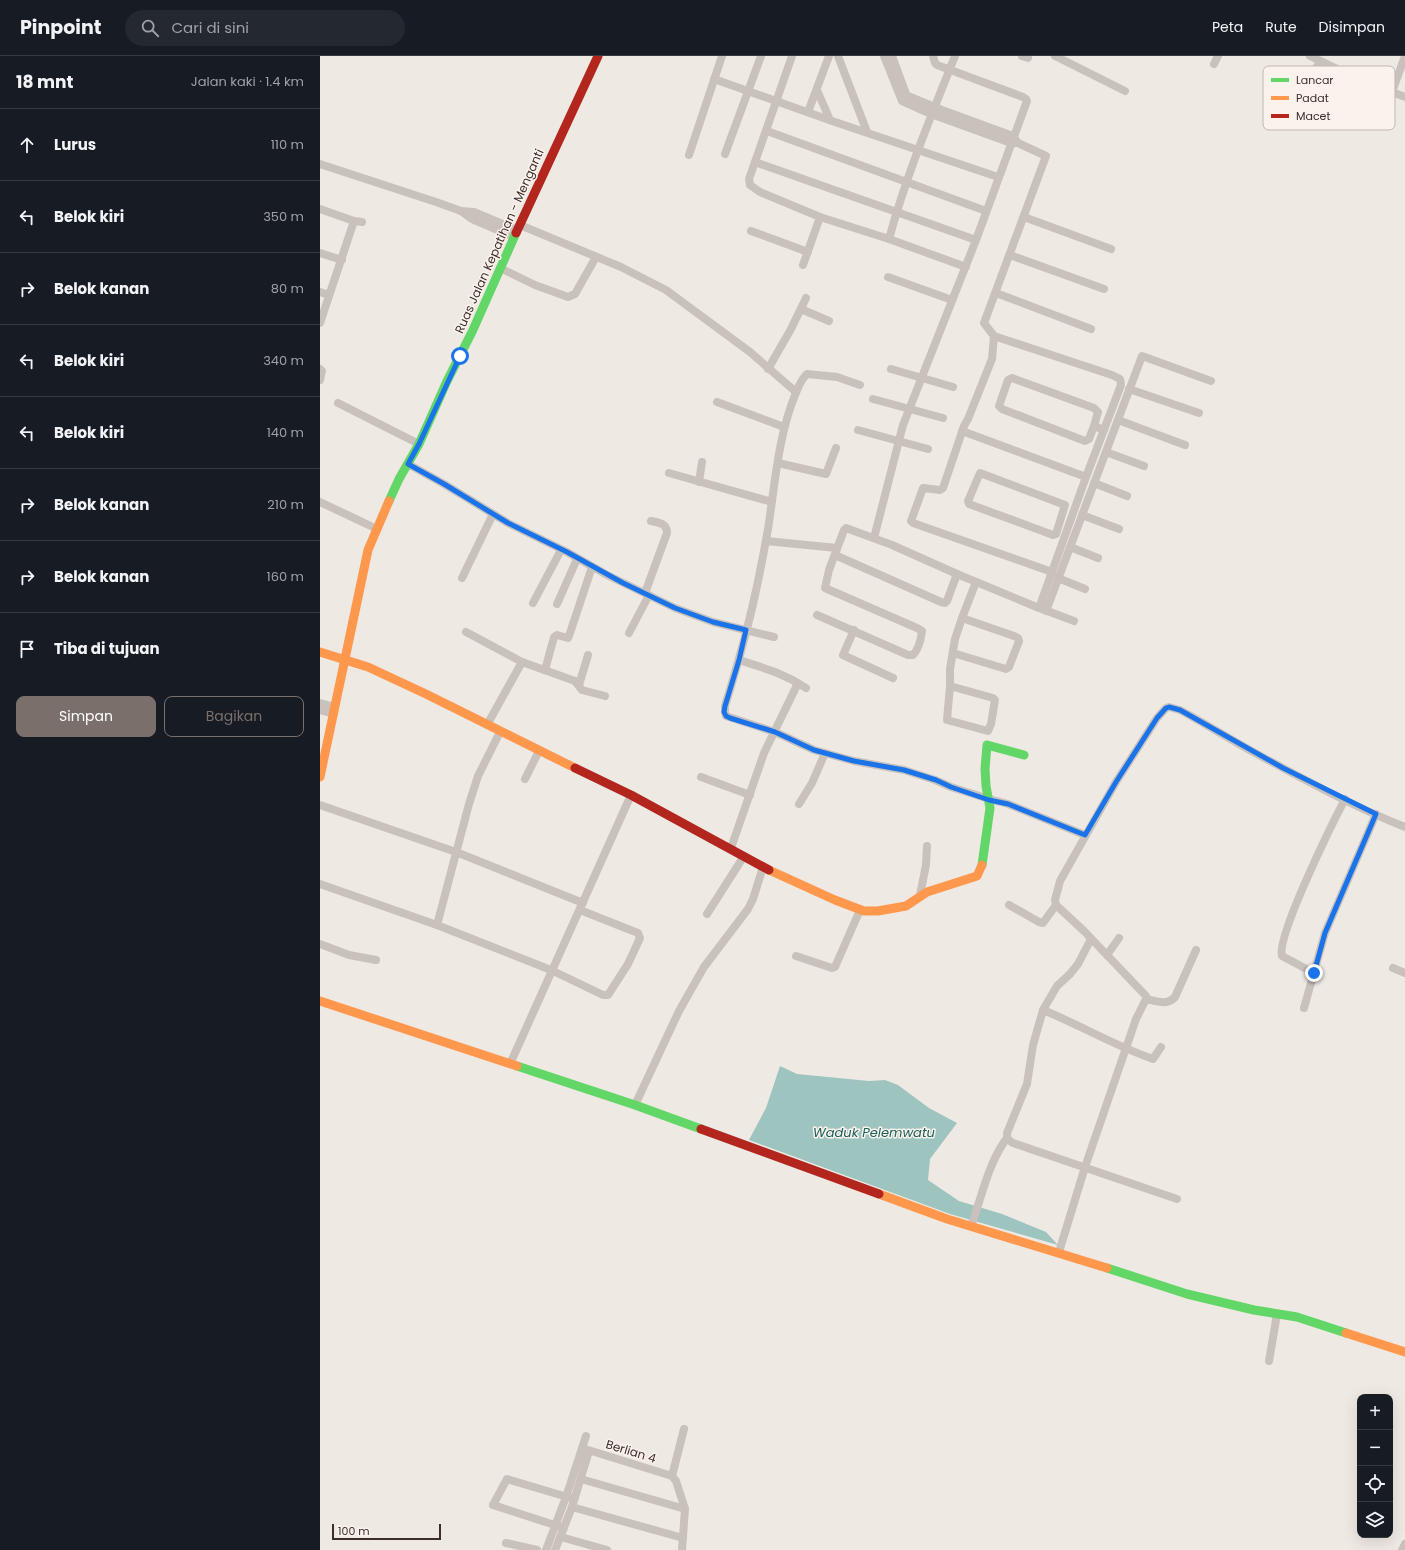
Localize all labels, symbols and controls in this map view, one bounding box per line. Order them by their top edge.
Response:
search box [125,10,405,46]
text: Pinpoint [20,14,101,41]
icon: search [139,17,161,39]
text: Cari di sini [171,17,249,38]
text: Peta [1212,17,1243,37]
text: Rute [1265,17,1297,37]
text: Disimpan [1319,17,1385,37]
legend [1263,66,1395,130]
text: 18 mnt [16,70,73,94]
text: Jalan kaki · 1.4 km [191,72,304,91]
text: Lancar [1296,72,1333,88]
text: Padat [1296,90,1329,106]
text: Macet [1296,108,1330,124]
icon: ahead [16,134,38,156]
text: Lurus [54,134,96,155]
text: 110 m [271,135,304,154]
street label: Ruas Jalan Kepatihan - Menganti [450,146,548,336]
icon: left [16,206,38,228]
text: Belok kiri [54,206,124,227]
text: 350 m [263,207,304,226]
icon: right [16,278,38,300]
text: Belok kanan [54,278,149,299]
text: 80 m [271,279,304,298]
route start [451,347,469,365]
icon: left [16,350,38,372]
text: Belok kiri [54,350,124,371]
text: 340 m [263,351,304,370]
icon: left [16,422,38,444]
text: Belok kiri [54,422,124,443]
text: 140 m [267,423,304,442]
icon: right [16,494,38,516]
text: Belok kanan [54,494,149,515]
text: 210 m [267,495,304,514]
icon: right [16,566,38,588]
text: Belok kanan [54,566,149,587]
text: 160 m [267,567,304,586]
icon: arrive [16,638,38,660]
text: Tiba di tujuan [54,638,160,659]
button: Simpan [16,696,156,737]
button: Bagikan [164,696,304,737]
route end [1305,964,1323,982]
water label: Waduk Pelemwatu [813,1123,935,1142]
map controls [1357,1394,1393,1538]
button: + [1357,1394,1393,1430]
button: − [1357,1430,1393,1466]
street label: Berlian 4 [604,1435,659,1467]
button: locate [1357,1466,1393,1502]
button: layers [1357,1502,1393,1538]
scale bar [332,1522,441,1541]
text: 100 m [338,1523,370,1539]

